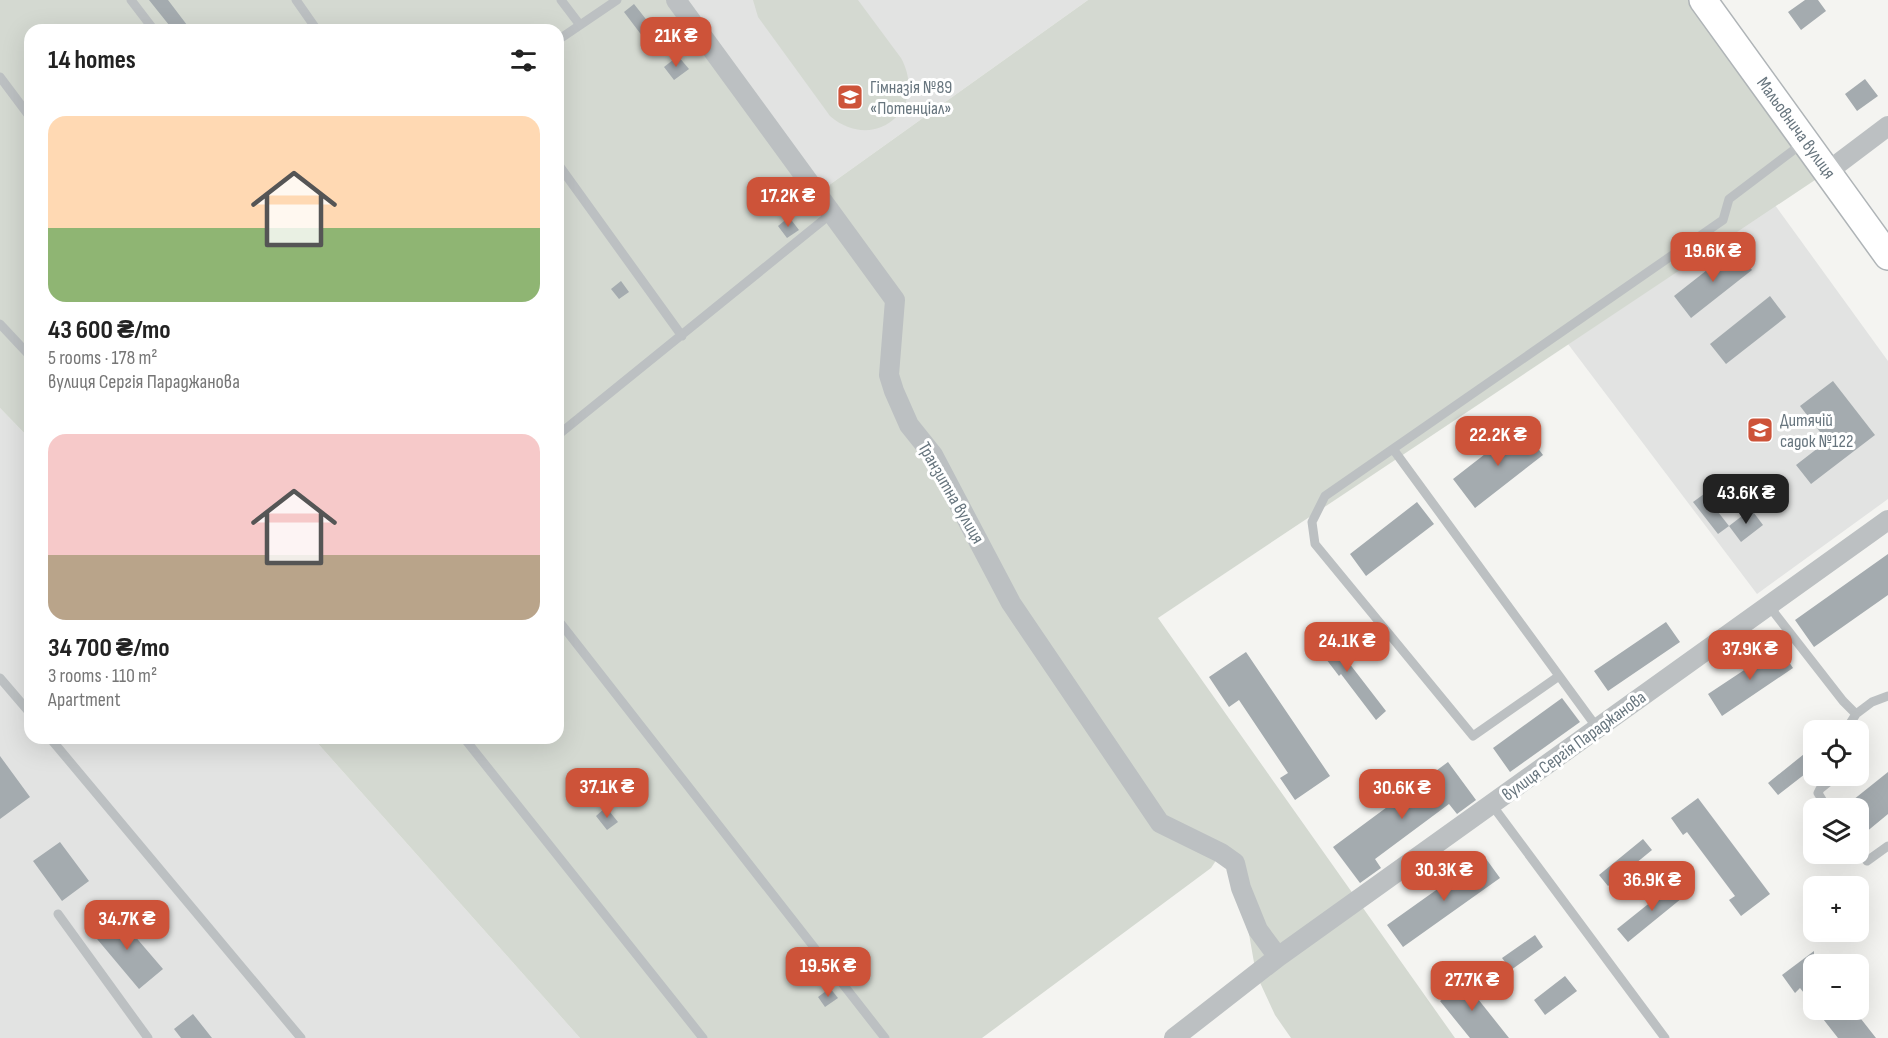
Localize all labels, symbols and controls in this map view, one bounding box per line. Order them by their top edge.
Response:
pin: 21K ₴ [634,17,718,68]
text: 21K ₴ [654,24,698,48]
icon: filters [507,44,540,77]
text: 14 homes [48,45,136,76]
street label: Мальовнича вулиця [1752,73,1840,183]
place label: Гімназія №89 «Потенціал» [870,77,952,119]
school or university icon: Гімназія №89 «Потенціал» [835,82,865,112]
icon: home [240,155,348,263]
pin: 17.2K ₴ [733,177,843,228]
text: 17.2K ₴ [761,184,815,208]
pin: 19.6K ₴ [1658,232,1768,283]
text: 19.6K ₴ [1685,239,1741,263]
text: 43 600 ₴/mo [48,315,171,346]
text: 5 rooms · 178 m² [48,346,157,370]
text: вулиця Сергія Параджанова [48,370,240,394]
place label: Дитячій садок №122 [1780,410,1853,452]
school or university icon: Дитячій садок №122 [1745,415,1775,445]
pin: 22.2K ₴ [1443,416,1553,467]
text: 22.2K ₴ [1469,423,1527,447]
street label: Транзитна вулиця [914,439,988,547]
icon: home [240,473,348,581]
pin: 43.6K ₴ [1691,474,1801,525]
text: 43.6K ₴ [1717,481,1775,505]
pin: 24.1K ₴ [1292,622,1402,673]
text: 24.1K ₴ [1318,629,1376,653]
pin: 37.9K ₴ [1695,630,1805,681]
text: 34 700 ₴/mo [48,633,170,664]
text: 37.9K ₴ [1722,637,1778,661]
text: 3 rooms · 110 m² [48,664,157,688]
street label: вулиця Сергія Параджанова [1498,687,1650,805]
text: Apartment [48,688,121,712]
map controls [1803,720,1869,1020]
button: locate [1803,720,1869,786]
pin: 37.1K ₴ [552,768,662,819]
pin: 30.6K ₴ [1347,769,1457,820]
text: 37.1K ₴ [580,775,634,799]
text: 30.6K ₴ [1373,776,1431,800]
button: layers [1803,798,1869,864]
pin: 30.3K ₴ [1389,851,1499,902]
text: 30.3K ₴ [1415,858,1473,882]
pin: 36.9K ₴ [1597,861,1707,912]
text: 36.9K ₴ [1623,868,1681,892]
button: + [1803,876,1869,942]
pin: 34.7K ₴ [72,900,182,951]
text: 34.7K ₴ [98,907,156,931]
pin: 19.5K ₴ [773,947,883,998]
text: 19.5K ₴ [800,954,856,978]
button: − [1803,954,1869,1020]
pin: 27.7K ₴ [1417,961,1527,1012]
text: 27.7K ₴ [1445,968,1499,992]

